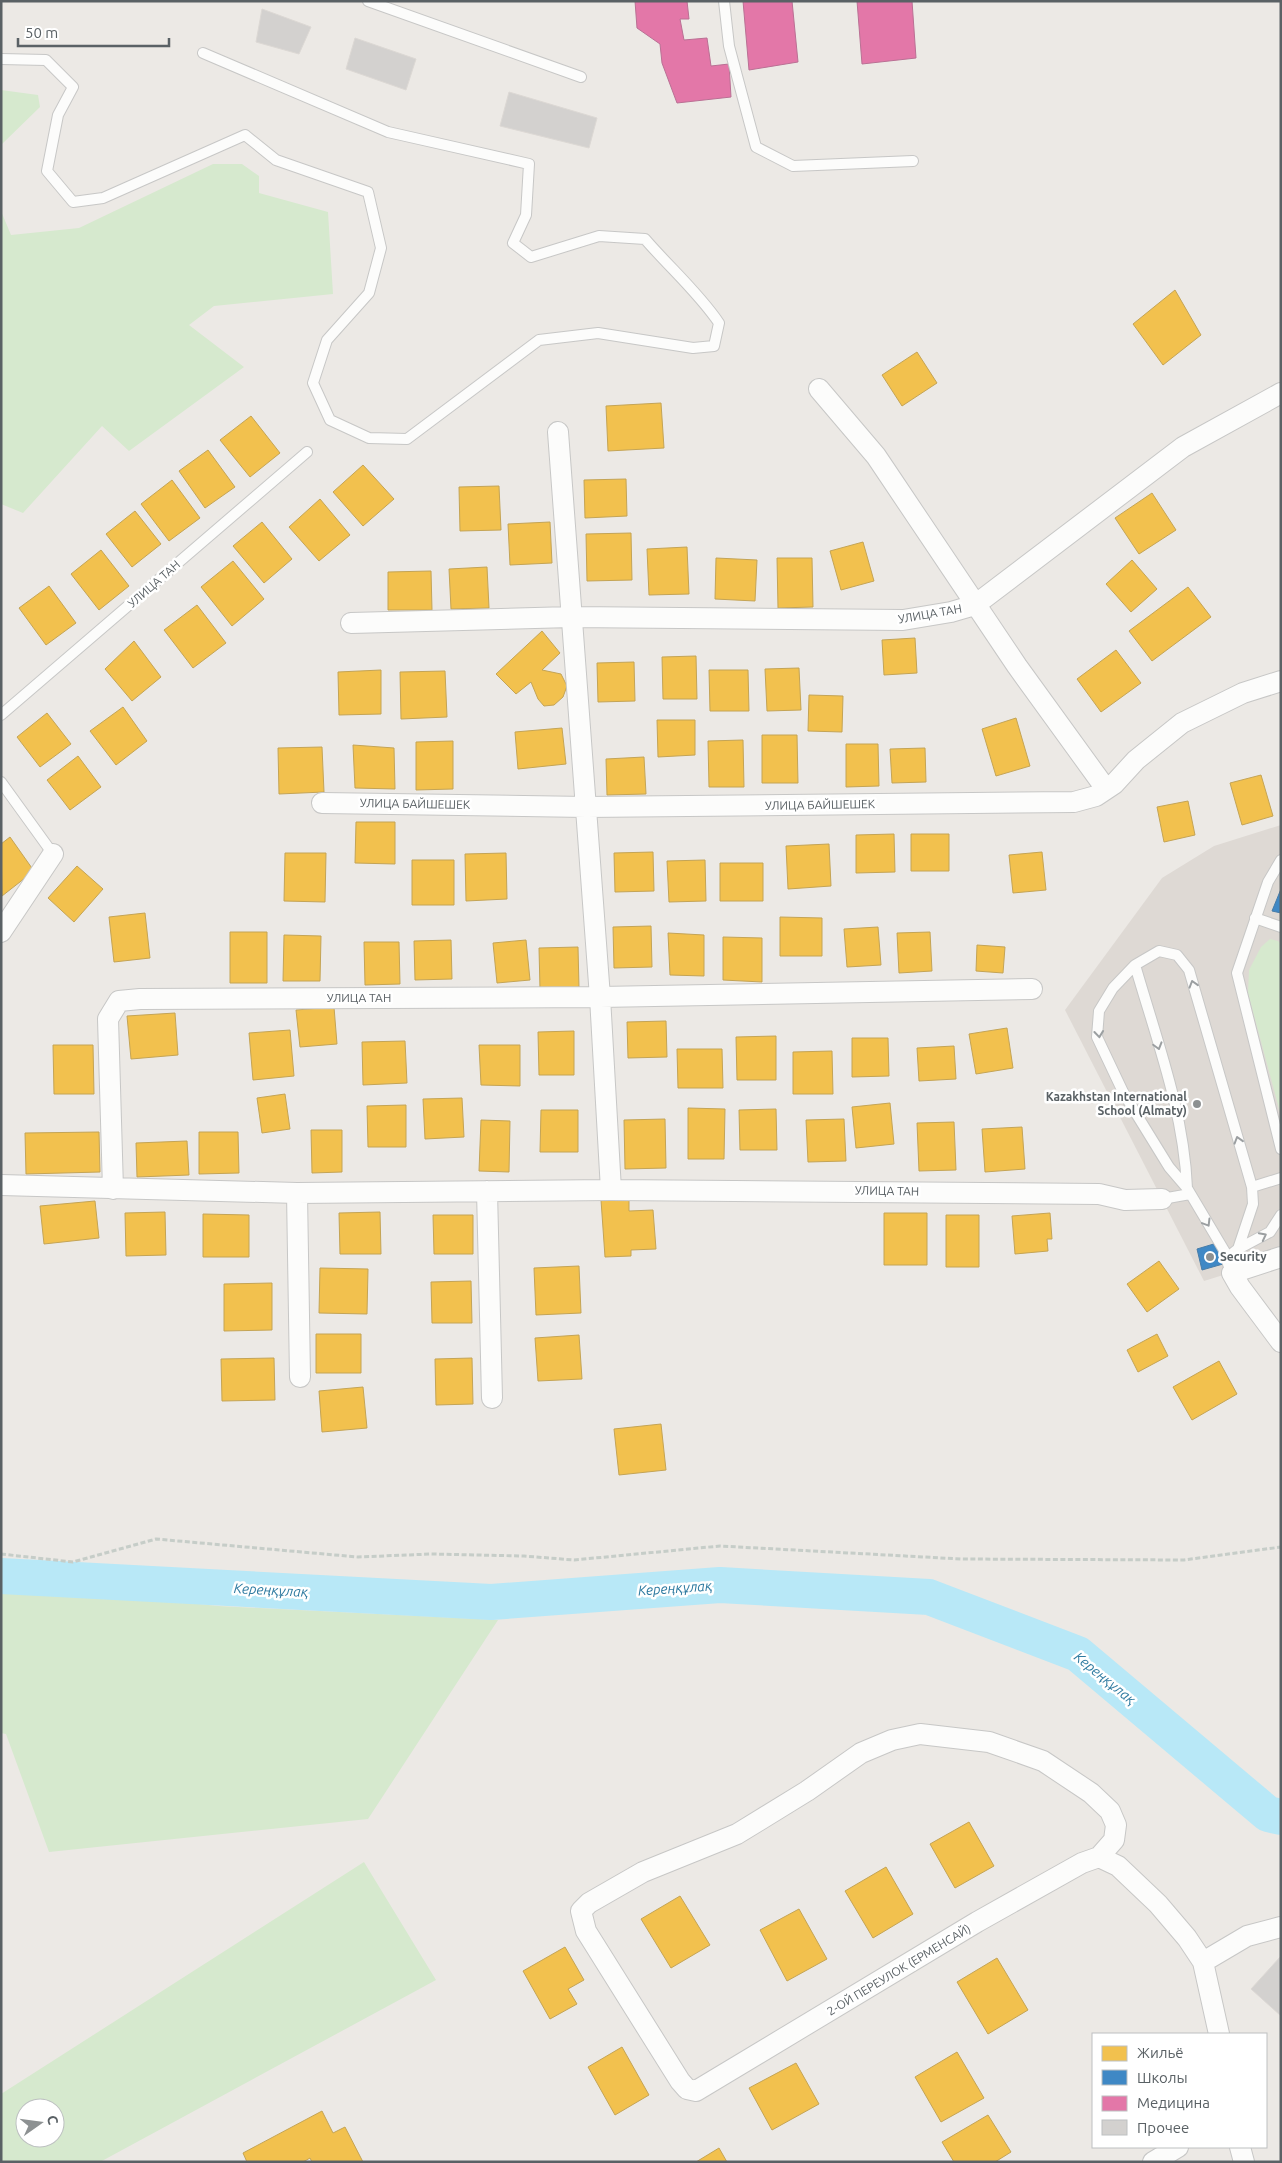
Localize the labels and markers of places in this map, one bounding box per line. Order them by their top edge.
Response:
place label: Kazakhstan International School (Almaty) [1046,1090,1187,1118]
marker: Kazakhstan International School (Almaty) [1191,1098,1203,1110]
place label: Security [1220,1250,1267,1263]
marker: Security [1204,1251,1216,1263]

